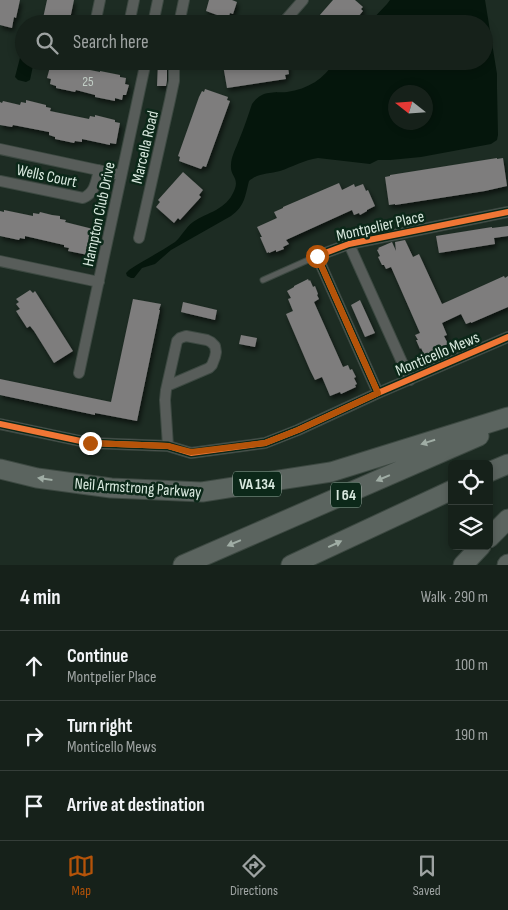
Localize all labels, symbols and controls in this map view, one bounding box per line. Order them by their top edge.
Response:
search box [15,15,493,70]
icon: search [33,29,61,57]
text: Search here [73,31,149,54]
house number: 25 [82,73,94,90]
north arrow [388,85,433,130]
street label: Marcella Road [128,109,163,186]
street label: Hampton Club Drive [79,160,120,268]
street label: Wells Court [15,161,79,192]
street label: Montpelier Place [335,207,426,246]
route start [306,245,329,268]
street label: Monticello Mews [393,328,483,381]
route end [79,432,102,455]
one-way arrow [420,438,435,446]
map controls [448,460,493,550]
button: locate [448,460,493,505]
road number: VA 134 [233,472,281,496]
one-way arrow [37,475,53,483]
street label: Neil Armstrong Parkway [74,475,202,502]
one-way arrow [376,475,390,483]
road number: I 64 [331,482,361,508]
button: layers [448,505,493,550]
one-way arrow [227,540,241,548]
one-way arrow [328,540,342,548]
text: 4 min [20,585,61,610]
text: Walk · 290 m [421,588,488,607]
text: Continue [67,645,128,668]
icon: ahead [20,652,48,680]
text: 100 m [455,656,488,675]
text: Montpelier Place [67,668,157,687]
text: Turn right [67,715,132,738]
icon: right [20,722,48,750]
text: 190 m [455,726,488,745]
text: Monticello Mews [67,738,156,757]
icon: arrive [20,792,48,820]
text: Arrive at destination [67,794,205,817]
tab: Map [67,852,95,899]
tab: Directions [230,852,278,899]
tab: Saved [413,852,441,899]

